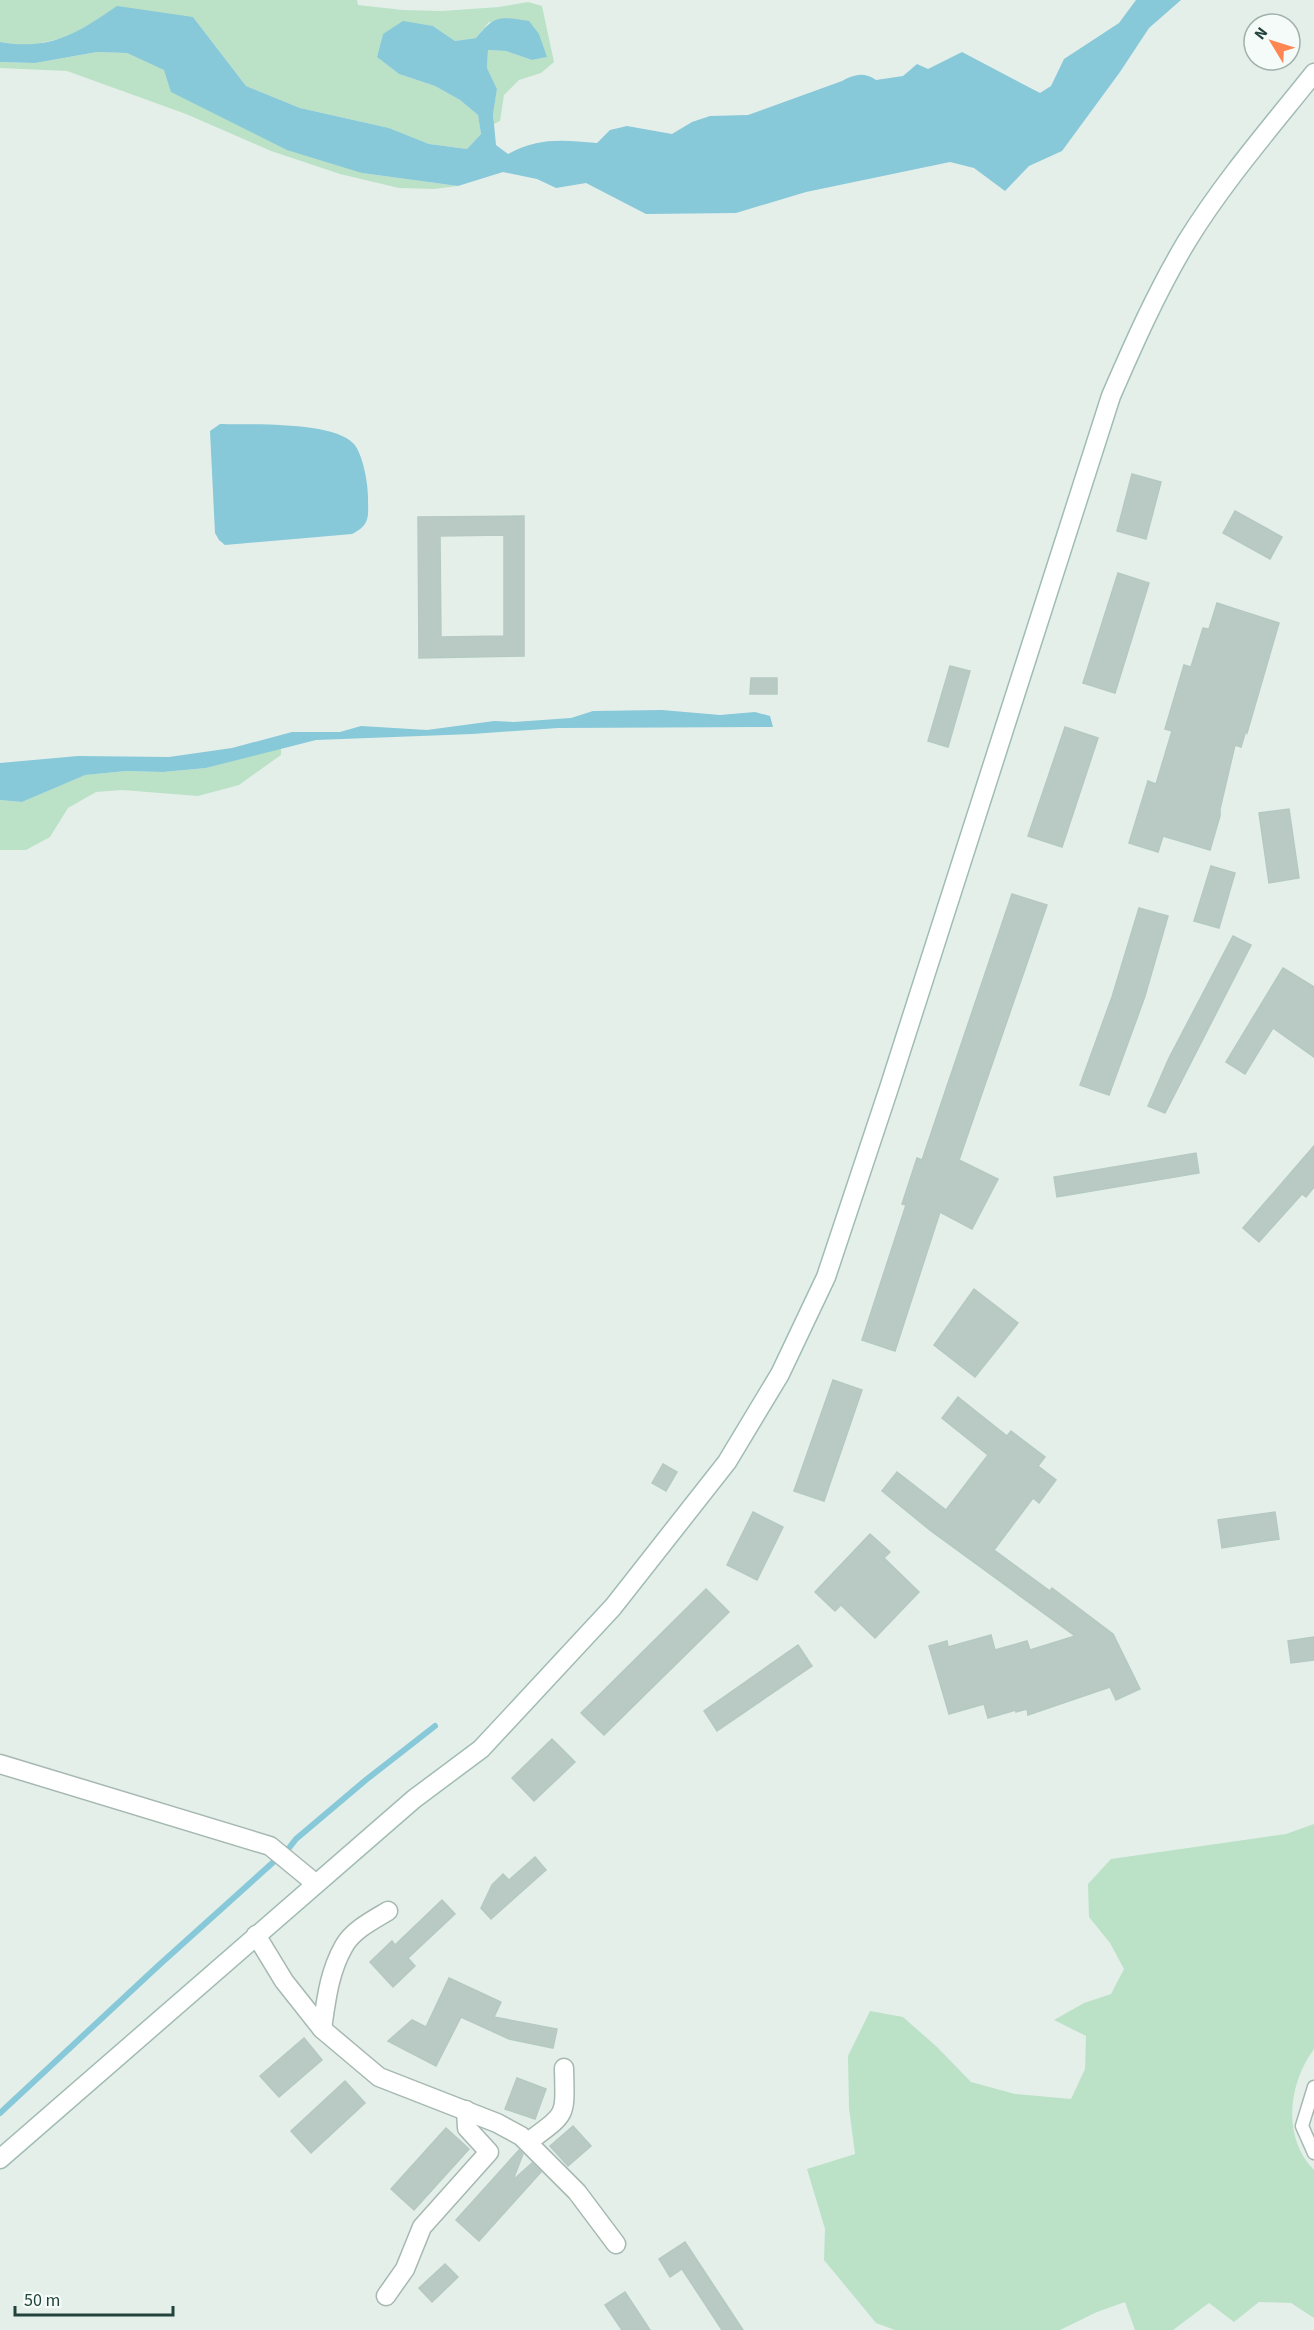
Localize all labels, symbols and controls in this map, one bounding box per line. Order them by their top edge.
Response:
north arrow [1242,12,1302,72]
text: N [1249,22,1273,44]
scale bar [15,2279,172,2317]
text: 50 m [24,2288,60,2313]

